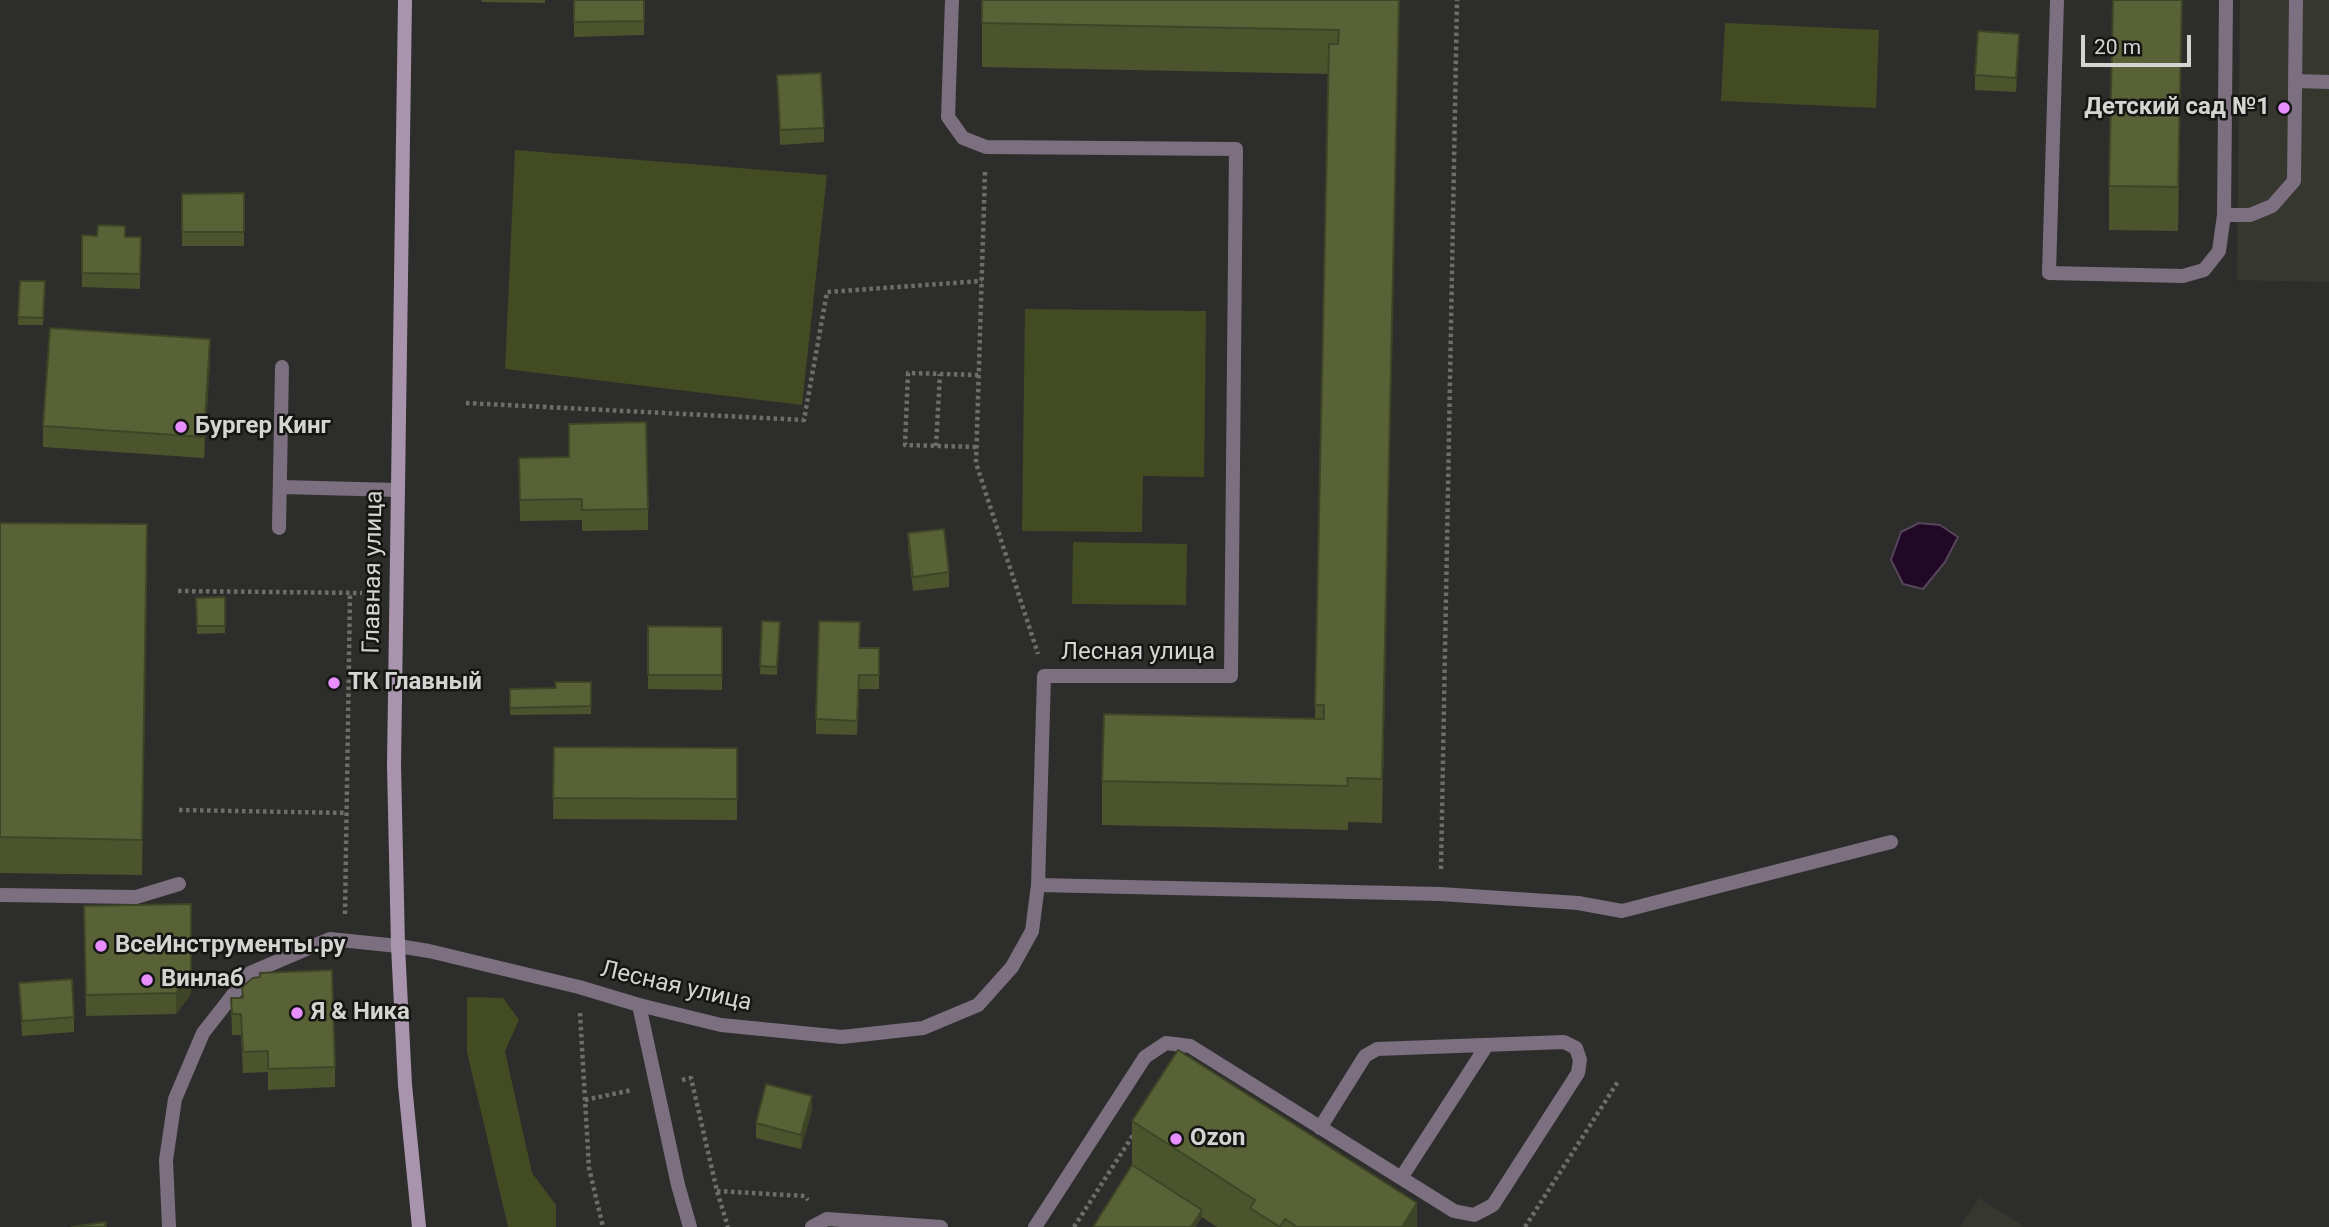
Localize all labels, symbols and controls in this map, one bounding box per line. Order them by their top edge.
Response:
scale bar [2084,21,2194,65]
text: 20 m [2094,35,2141,59]
place label: Детский сад №1 [2084,94,2270,122]
marker: Детский сад №1 [2276,100,2292,116]
place label: Бургер Кинг [195,413,331,441]
marker: Бургер Кинг [173,419,189,435]
street label: Главная улица [358,490,390,654]
street label: Лесная улица [1061,639,1215,667]
place label: ТК Главный [348,669,482,697]
marker: ТК Главный [326,675,342,691]
place label: ВсеИнструменты.ру [115,932,346,960]
marker: ВсеИнструменты.ру [93,938,109,954]
street label: Лесная улица [598,956,754,1018]
place label: Винлаб [161,966,244,994]
marker: Винлаб [139,972,155,988]
place label: Я & Ника [311,999,410,1027]
marker: Я & Ника [289,1005,305,1021]
place label: Ozon [1190,1125,1246,1153]
marker: Ozon [1168,1131,1184,1147]

